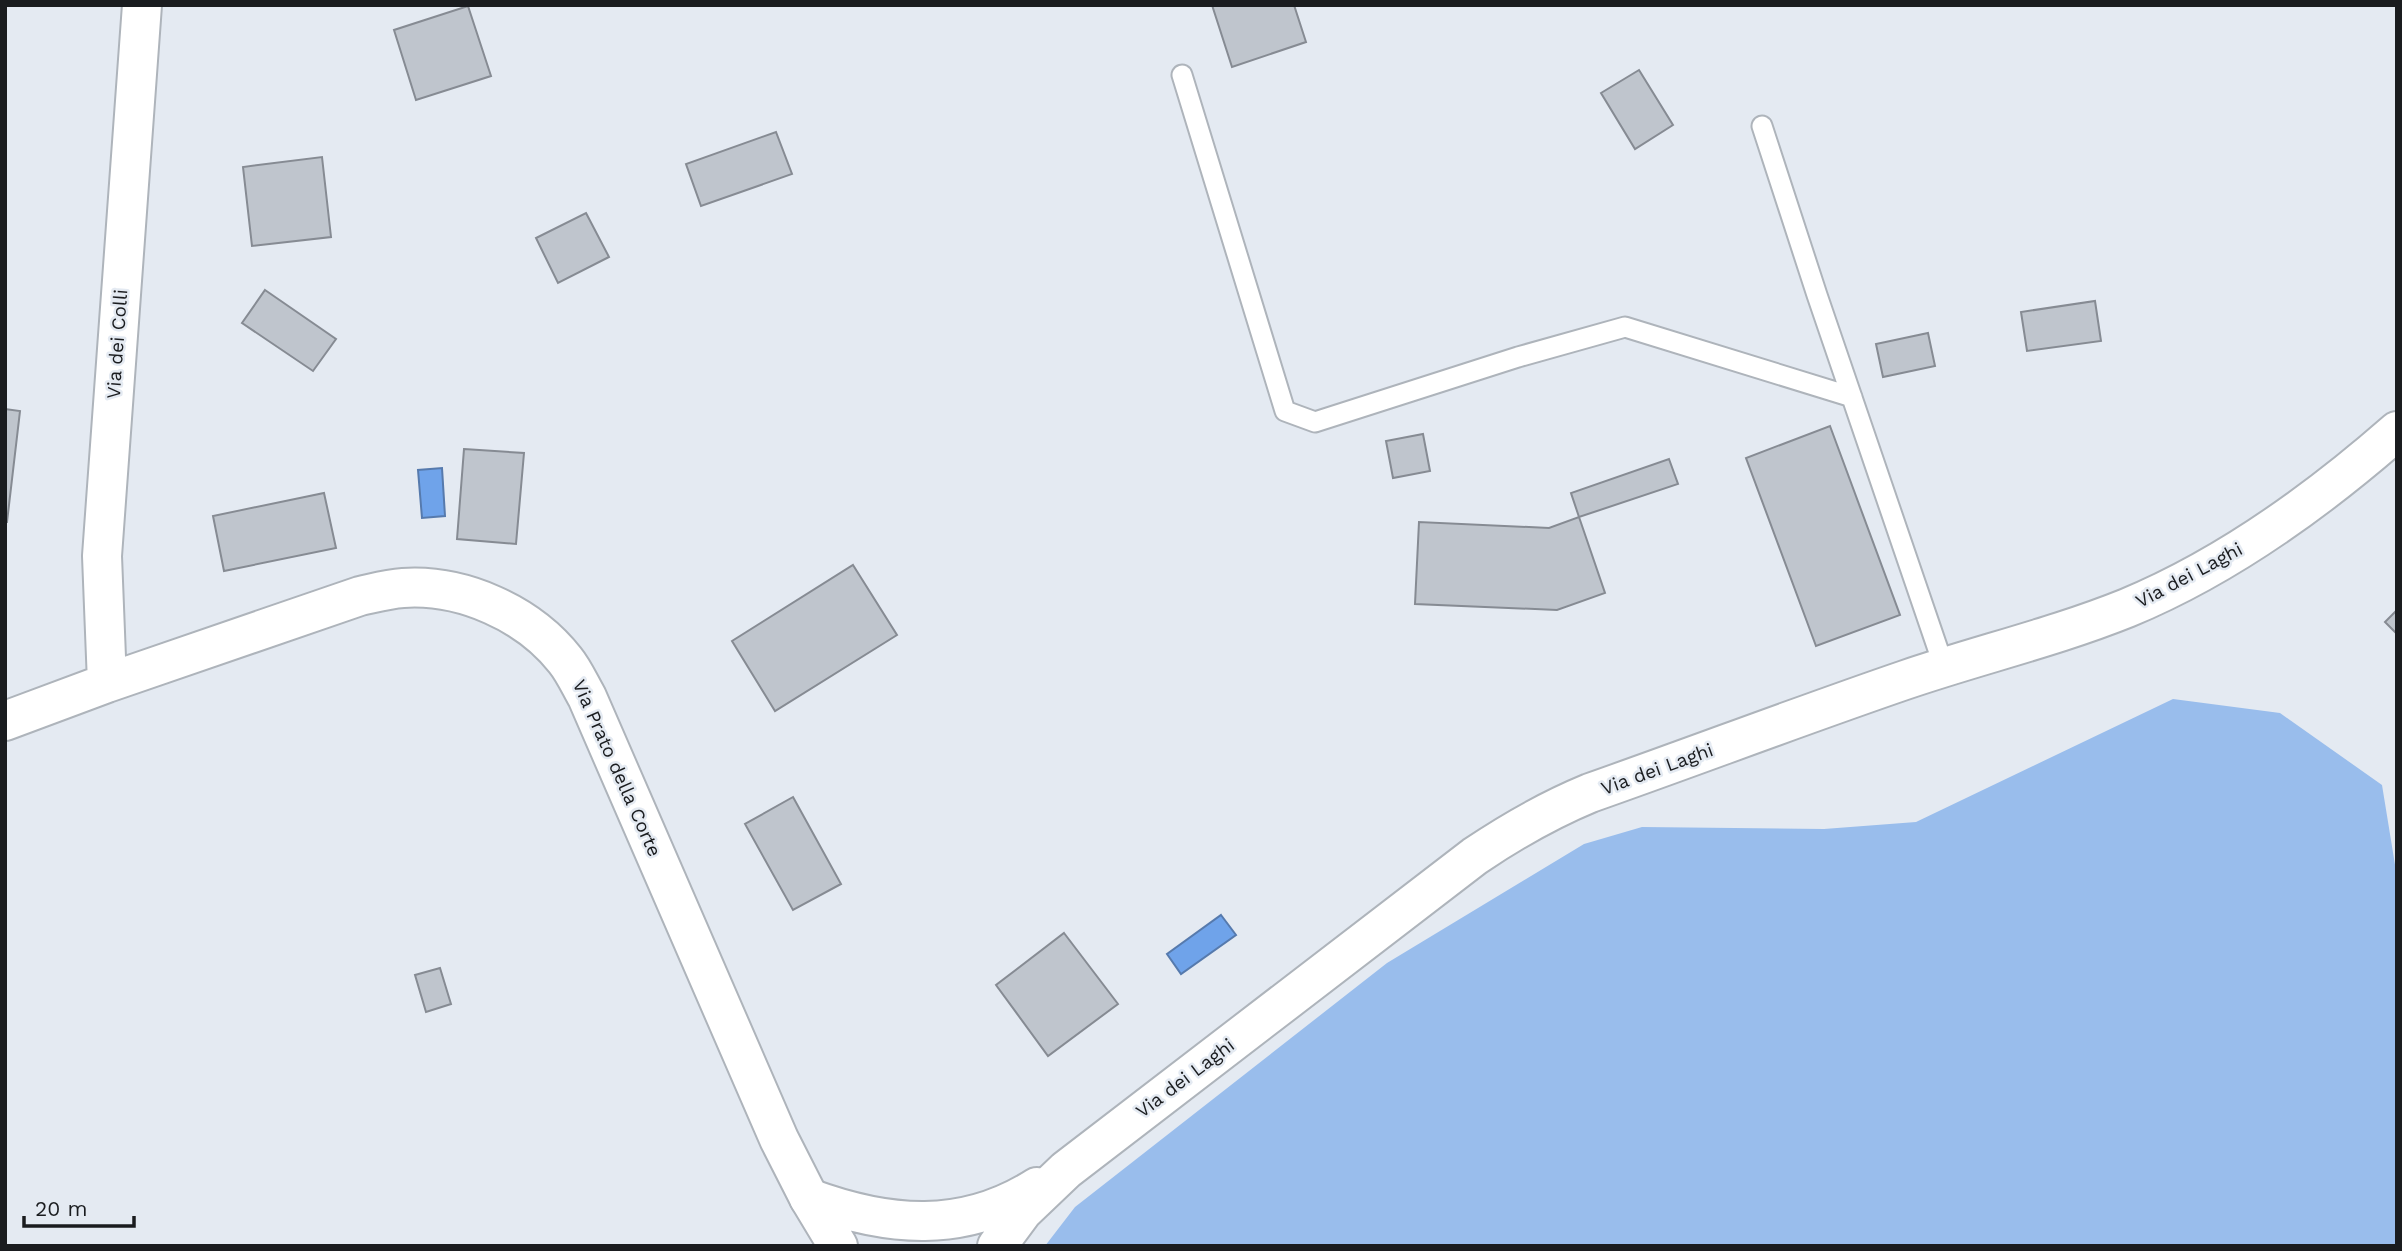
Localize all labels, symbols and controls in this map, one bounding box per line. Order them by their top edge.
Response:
street label: Via dei Colli [102,288,132,400]
street label: Via dei Laghi [2132,537,2246,613]
street label: Via Prato della Corte [568,676,666,860]
street label: Via dei Laghi [1598,738,1716,800]
street label: Via dei Laghi [1131,1033,1239,1123]
scale bar [24,1184,135,1228]
text: 20 m [35,1196,87,1221]

